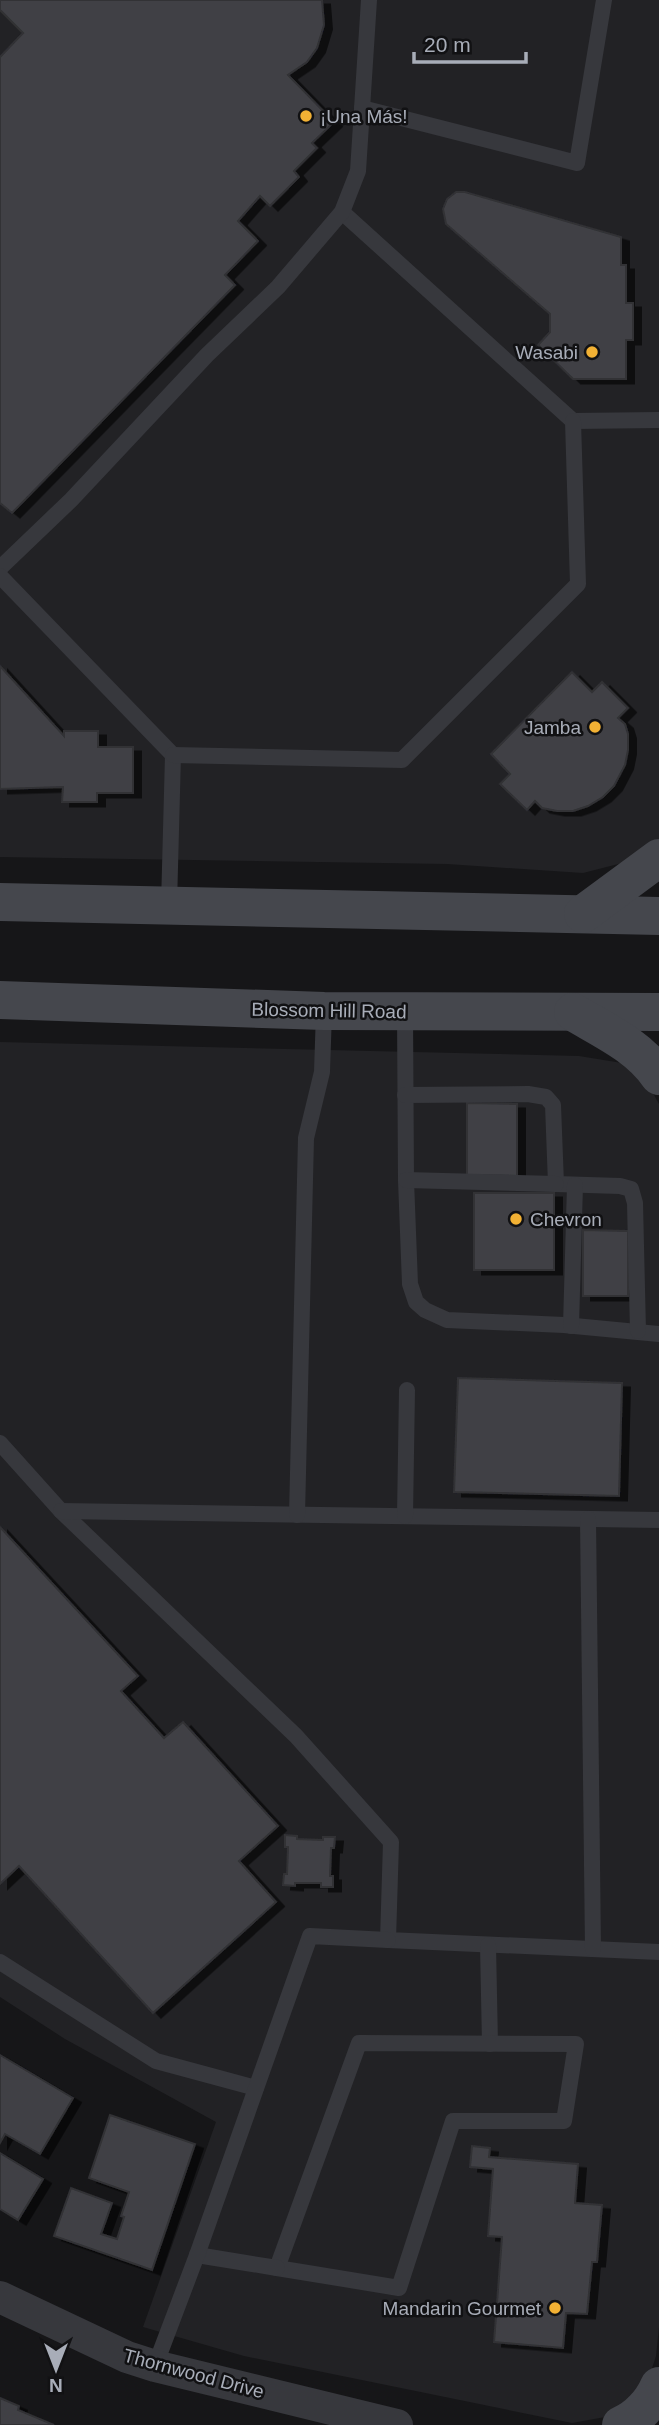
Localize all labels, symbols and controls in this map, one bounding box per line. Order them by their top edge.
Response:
scale bar [414,21,526,65]
text: 20 m [424,33,471,56]
place label: ¡Una Más! [320,106,408,127]
marker: ¡Una Más! [298,108,314,124]
place label: Wasabi [515,342,578,363]
marker: Wasabi [584,344,600,360]
place label: Jamba [524,717,581,738]
marker: Jamba [587,719,603,735]
street label: Blossom Hill Road [251,999,407,1022]
place label: Chevron [530,1209,602,1230]
marker: Chevron [508,1211,524,1227]
place label: Mandarin Gourmet [383,2298,542,2319]
marker: Mandarin Gourmet [547,2300,563,2316]
north arrow [21,2334,91,2404]
street label: Thornwood Drive [121,2345,266,2402]
text: N [49,2375,63,2396]

